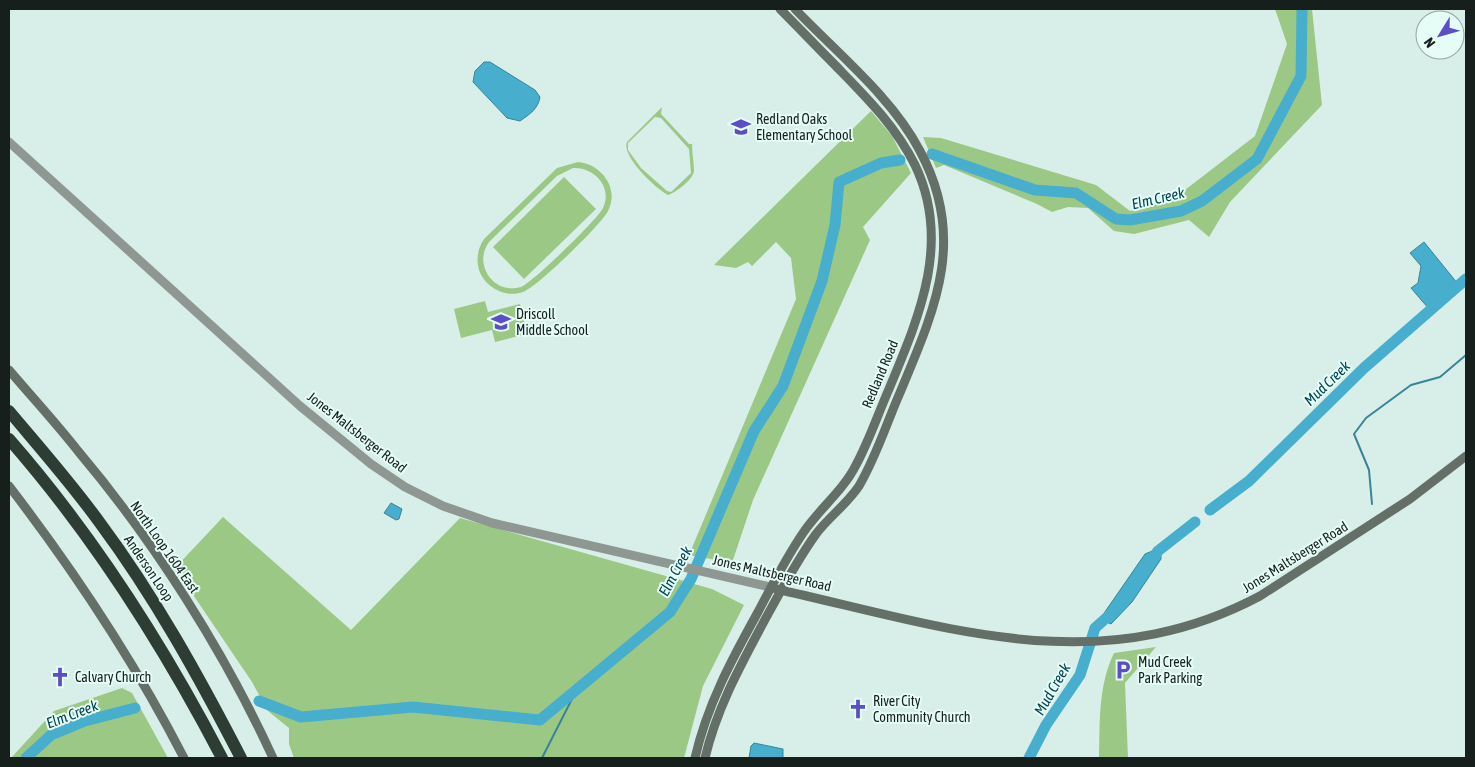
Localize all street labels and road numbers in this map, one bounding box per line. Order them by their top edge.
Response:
street label: Redland Road [859,338,901,410]
street label: Jones Maltsberger Road [304,388,410,476]
street label: North Loop 1604 East [127,498,203,596]
street label: Jones Maltsberger Road [1239,518,1351,596]
street label: Anderson Loop [121,532,177,604]
street label: Jones Maltsberger Road [711,552,833,594]

